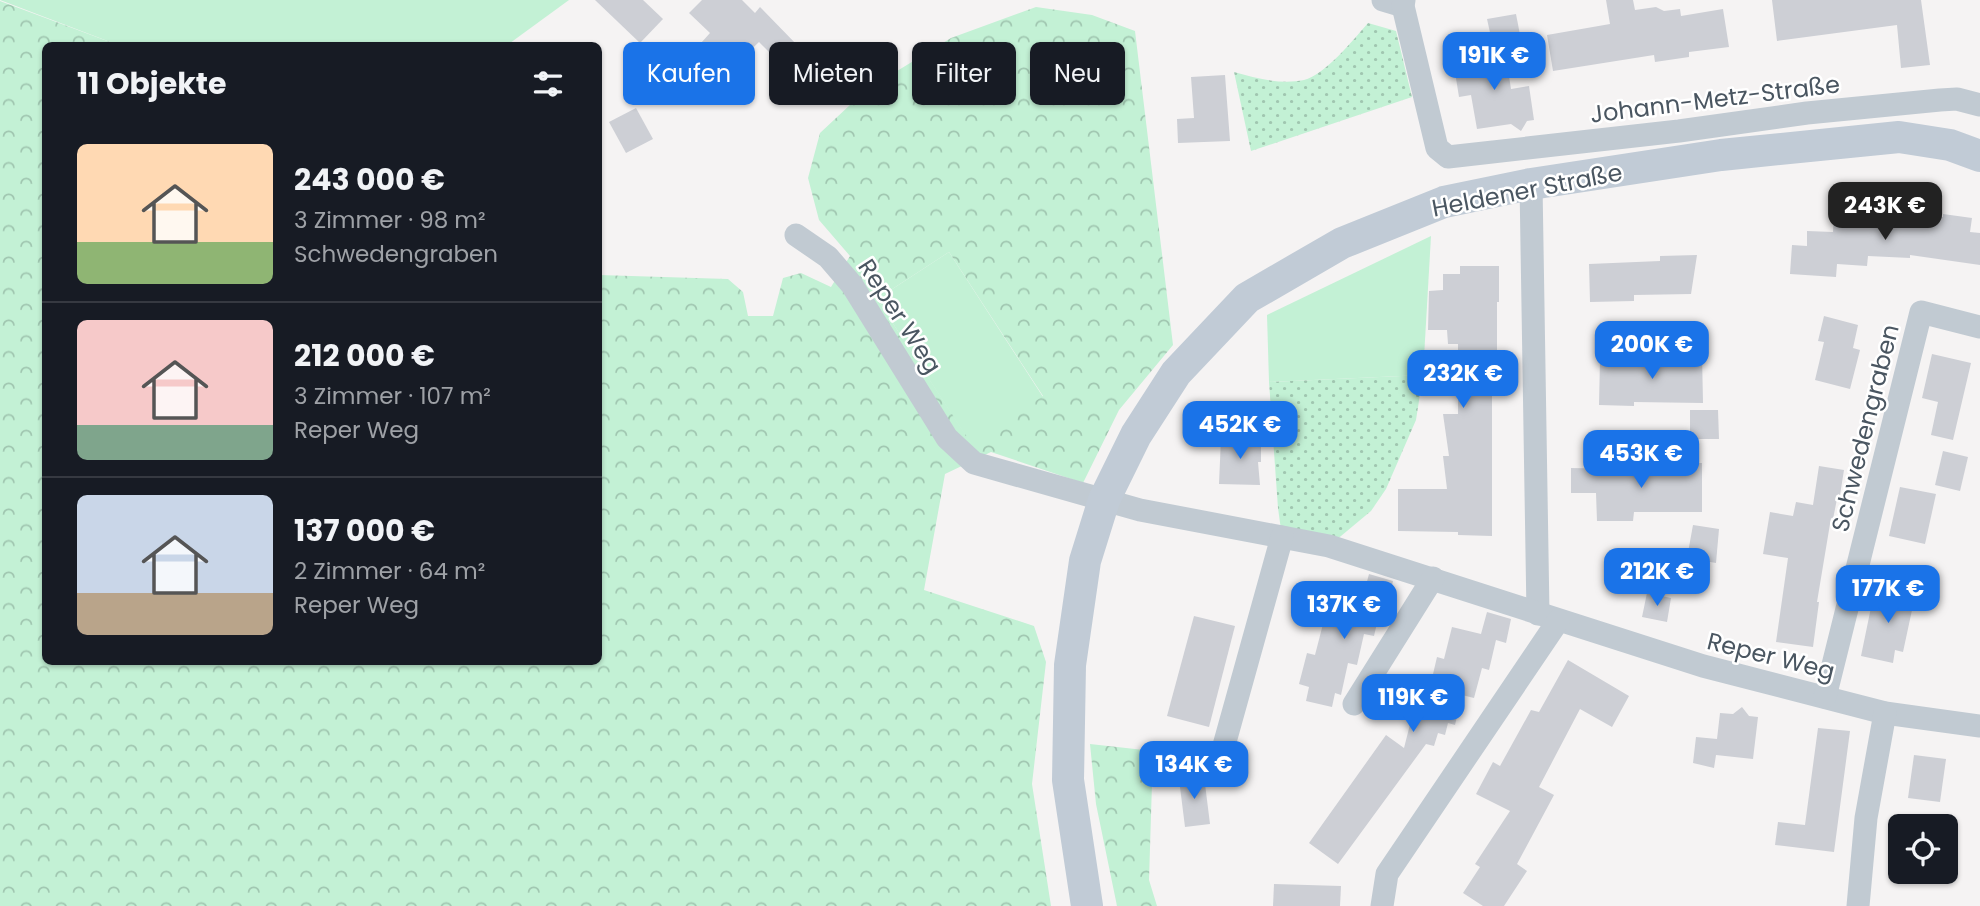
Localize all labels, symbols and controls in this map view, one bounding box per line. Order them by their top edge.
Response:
pin: 191K € [1437,32,1551,92]
text: 191K € [1459,39,1529,71]
chip: Kaufen [623,42,755,105]
chip: Mieten [769,42,898,105]
chip: Filter [912,42,1016,105]
chip: Neu [1030,42,1125,105]
text: 11 Objekte [77,62,226,105]
icon: filters [529,65,567,103]
street label: Johann-Metz-Straße [1588,67,1842,131]
street label: Heldener Straße [1429,155,1625,225]
text: 243 000 € [294,158,445,201]
icon: home [133,172,217,256]
pin: 243K € [1828,182,1942,242]
text: 243K € [1844,189,1926,221]
text: 3 Zimmer · 98 m² [294,204,486,236]
text: Schwedengraben [294,238,498,270]
street label: Reper Weg [851,252,949,380]
street label: Schwedengraben [1823,321,1907,535]
pin: 200K € [1595,322,1709,381]
text: 200K € [1611,328,1693,360]
text: 212 000 € [294,334,435,377]
icon: home [133,348,217,432]
pin: 232K € [1406,350,1520,410]
text: 232K € [1423,357,1503,389]
text: 3 Zimmer · 107 m² [294,380,491,412]
pin: 452K € [1183,402,1297,461]
text: 452K € [1199,408,1281,440]
text: Reper Weg [294,414,419,446]
pin: 453K € [1584,430,1698,490]
text: 453K € [1599,437,1683,469]
text: 137 000 € [294,509,435,552]
icon: home [133,523,217,607]
pin: 212K € [1600,548,1714,608]
text: 2 Zimmer · 64 m² [294,555,485,587]
text: 212K € [1620,555,1694,587]
pin: 177K € [1831,566,1945,625]
text: 177K € [1852,572,1924,604]
pin: 137K € [1287,582,1401,641]
text: 137K € [1307,588,1381,620]
text: Reper Weg [294,589,419,621]
street label: Reper Weg [1704,624,1838,688]
pin: 119K € [1356,674,1470,734]
text: 119K € [1378,681,1448,713]
pin: 134K € [1137,742,1251,801]
text: 134K € [1155,748,1233,780]
map controls [1888,814,1958,884]
button: locate [1888,814,1958,884]

